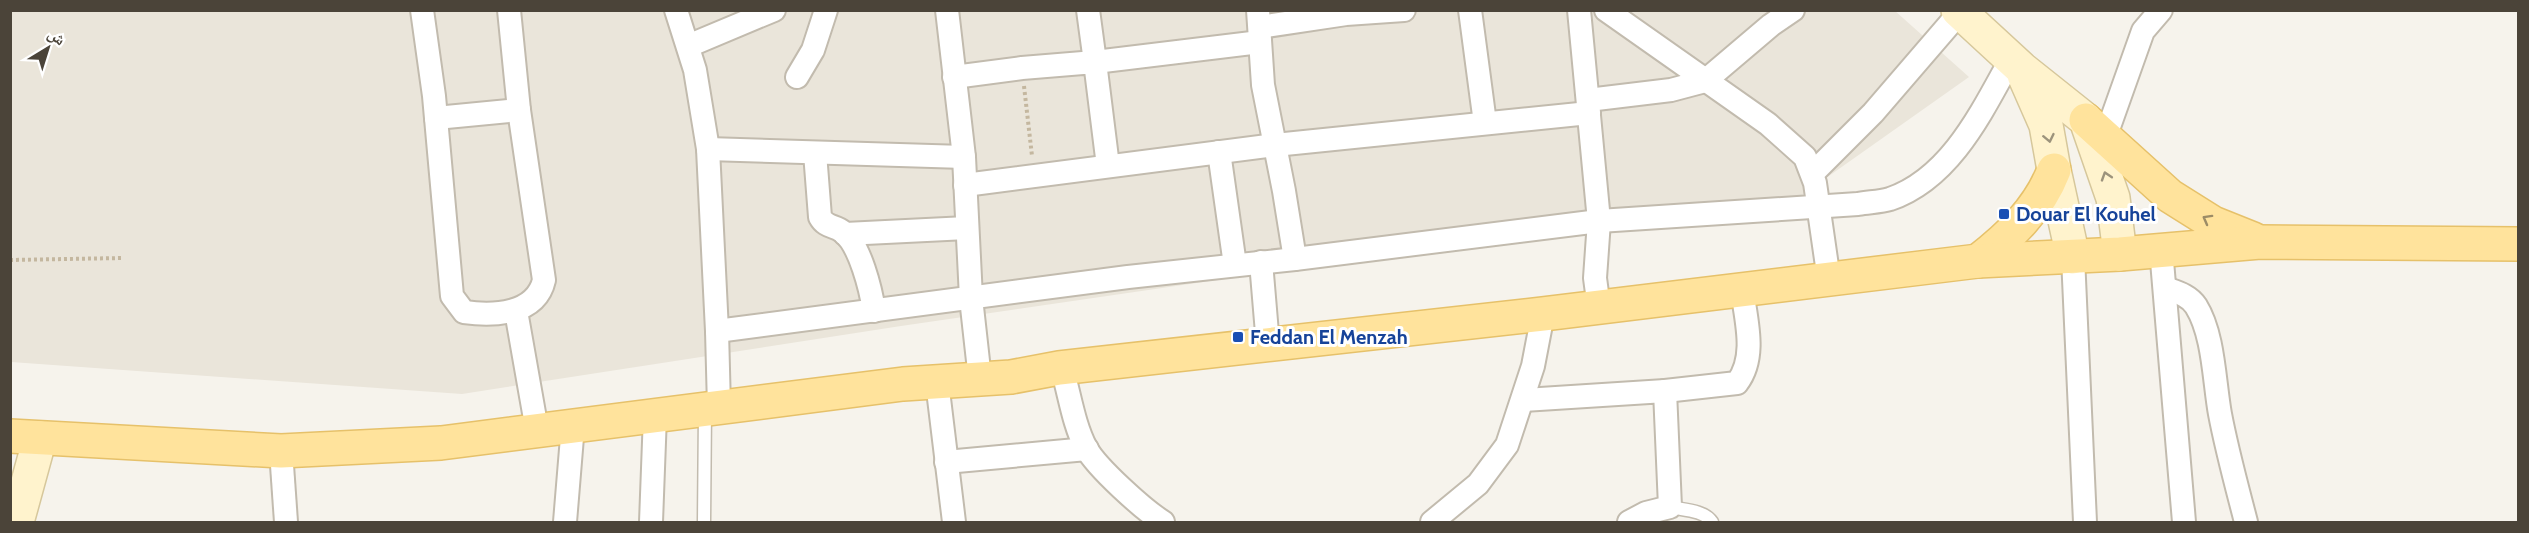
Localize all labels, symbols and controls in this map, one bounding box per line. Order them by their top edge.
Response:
north arrow [18,18,78,78]
text: ش [44,24,69,49]
one-way arrow [2042,133,2055,143]
one-way arrow [2101,171,2114,182]
place label: Douar El Kouhel [2016,202,2156,226]
marker: Douar El Kouhel [1997,207,2011,221]
one-way arrow [2202,215,2213,226]
place label: Feddan El Menzah [1250,325,1408,349]
marker: Feddan El Menzah [1231,330,1245,344]

